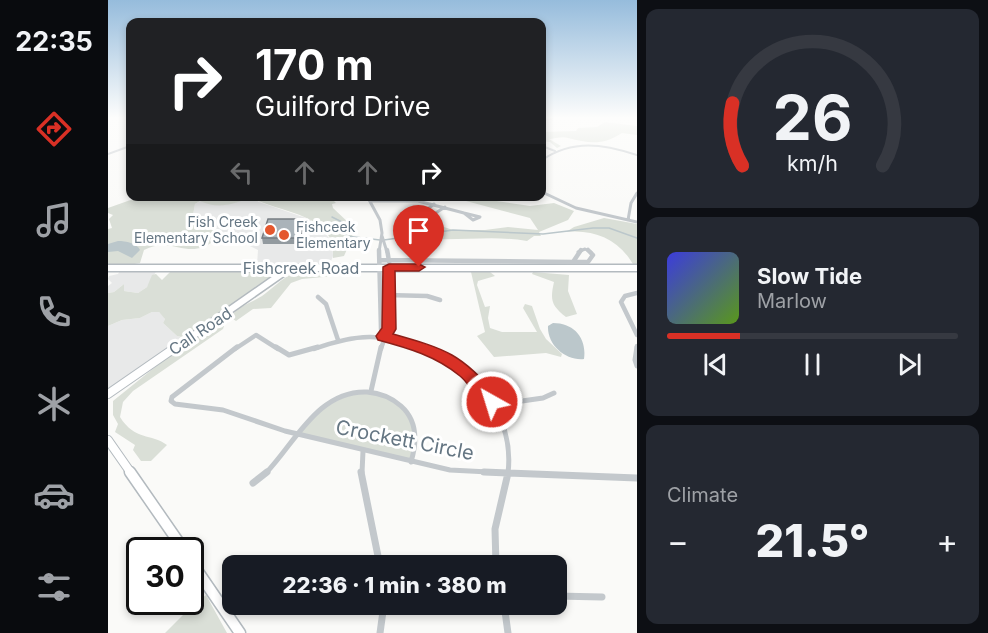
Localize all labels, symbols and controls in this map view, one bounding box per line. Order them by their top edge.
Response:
text: 22:35 [15,25,93,58]
text: 170 m [255,39,373,90]
icon: right [156,42,234,120]
text: 26 [773,80,852,155]
text: Guilford Drive [255,90,430,123]
icon: directions [33,108,75,150]
text: km/h [787,150,838,176]
icon: left [225,156,258,189]
icon: ahead [288,156,321,189]
icon: ahead [351,156,384,189]
icon: right [414,156,447,189]
icon: music [33,199,75,241]
pin [393,205,444,267]
place label: Fish Creek Elementary School [134,213,258,246]
icon: arrive [402,214,435,247]
place label: Fishceek Elementary [296,218,371,251]
marker: Fish Creek Elementary School [263,223,277,237]
marker: Fishceek Elementary [277,228,291,242]
street label: Fishcreek Road [243,258,359,278]
text: Slow Tide [757,263,862,289]
text: Marlow [757,289,827,313]
icon: phone [33,291,75,333]
street label: Call Road [165,303,235,359]
icon: previous [699,348,732,381]
icon: pause [796,348,829,381]
icon: next [893,348,926,381]
position arrow [460,370,524,434]
icon: climate [33,383,75,425]
street label: Crockett Circle [334,415,476,465]
icon: car [33,474,75,516]
text: Climate [667,483,738,507]
text: 21.5° [755,513,870,568]
text: − [667,521,689,561]
text: + [936,521,958,561]
speed limit sign: 30 [126,537,204,615]
icon: filters [33,566,75,608]
text: 22:36 · 1 min · 380 m [282,572,507,598]

